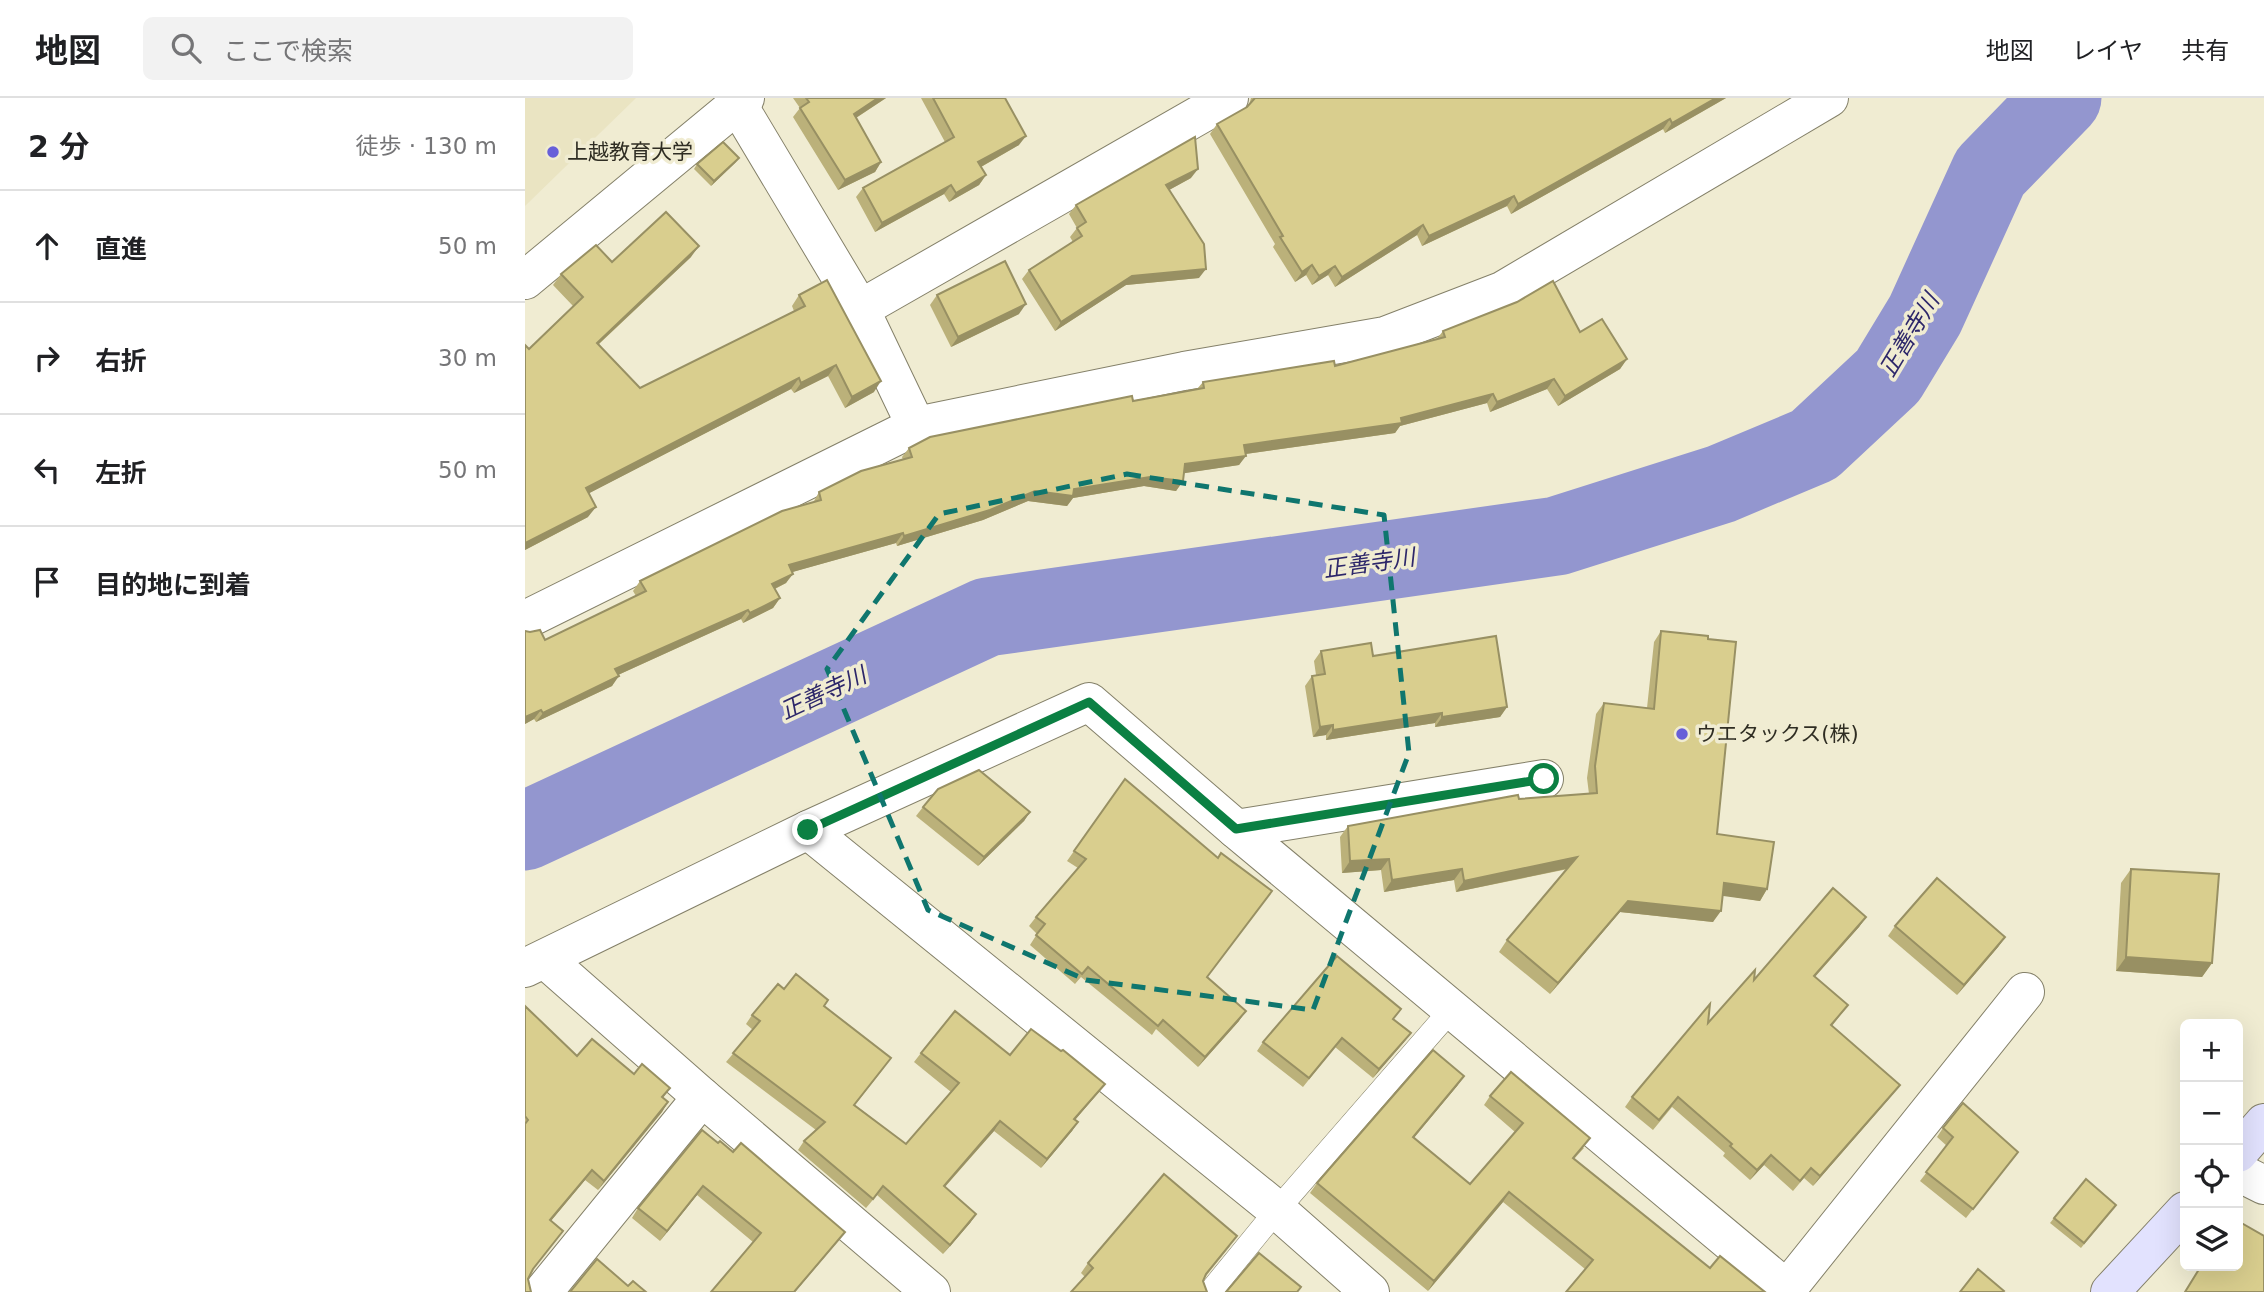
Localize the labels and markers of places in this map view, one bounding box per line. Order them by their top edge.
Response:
place label: 上越教育大学 [567,140,693,164]
marker: 上越教育大学 [545,144,561,160]
place label: ウエタックス(株) [1696,722,1859,746]
marker: ウエタックス(株) [1674,726,1690,742]

